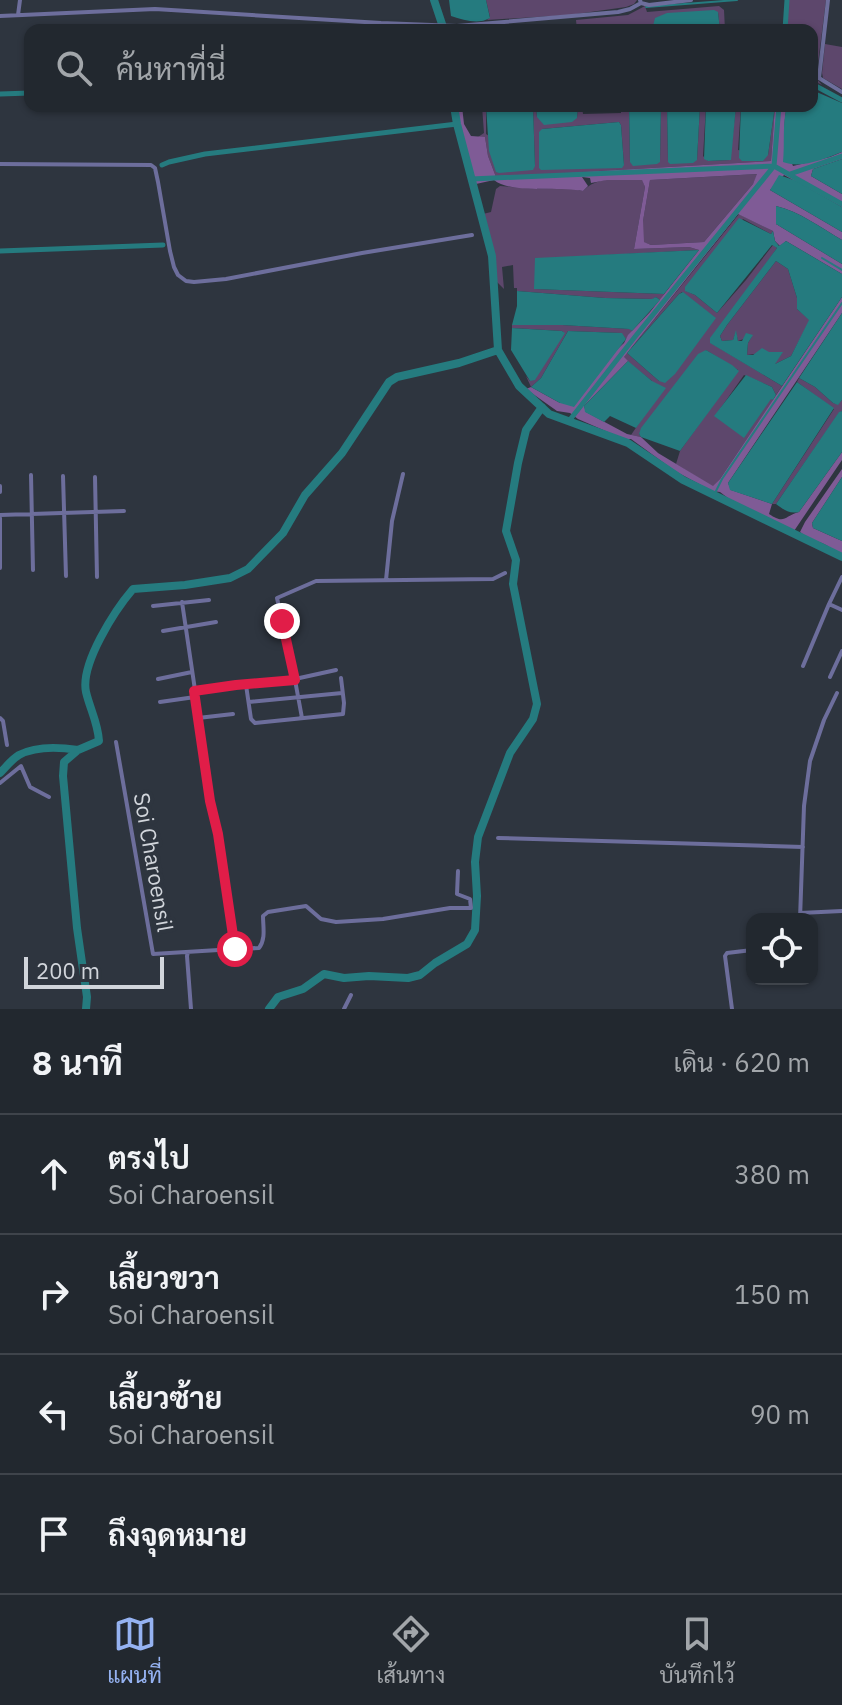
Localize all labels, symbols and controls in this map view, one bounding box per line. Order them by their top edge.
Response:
search box [24,24,818,112]
icon: search [52,46,96,90]
text: ค้นหาที่นี่ [116,49,226,88]
route end [264,603,300,639]
street label: Soi Charoensil [127,790,181,934]
map controls [746,913,818,985]
button: locate [746,913,818,985]
route start [217,931,253,967]
scale bar [24,953,164,989]
text: 200 m [36,956,100,985]
text: 8 นาที [32,1040,123,1084]
text: เดิน · 620 m [674,1045,810,1079]
text: ตรงไป [108,1138,190,1177]
icon: ahead [32,1152,76,1196]
text: 380 m [734,1157,810,1191]
text: Soi Charoensil [108,1177,274,1211]
text: เลี้ยวขวา [108,1258,220,1297]
icon: right [32,1272,76,1316]
text: 150 m [734,1277,810,1311]
text: Soi Charoensil [108,1297,274,1331]
text: เลี้ยวซ้าย [108,1378,222,1417]
icon: left [32,1392,76,1436]
text: 90 m [750,1397,810,1431]
text: Soi Charoensil [108,1417,274,1451]
icon: arrive [32,1512,76,1556]
text: ถึงจุดหมาย [108,1515,247,1554]
tab: แผนที่ [107,1612,162,1689]
tab: เส้นทาง [376,1612,445,1689]
tab: บันทึกไว้ [660,1612,735,1689]

